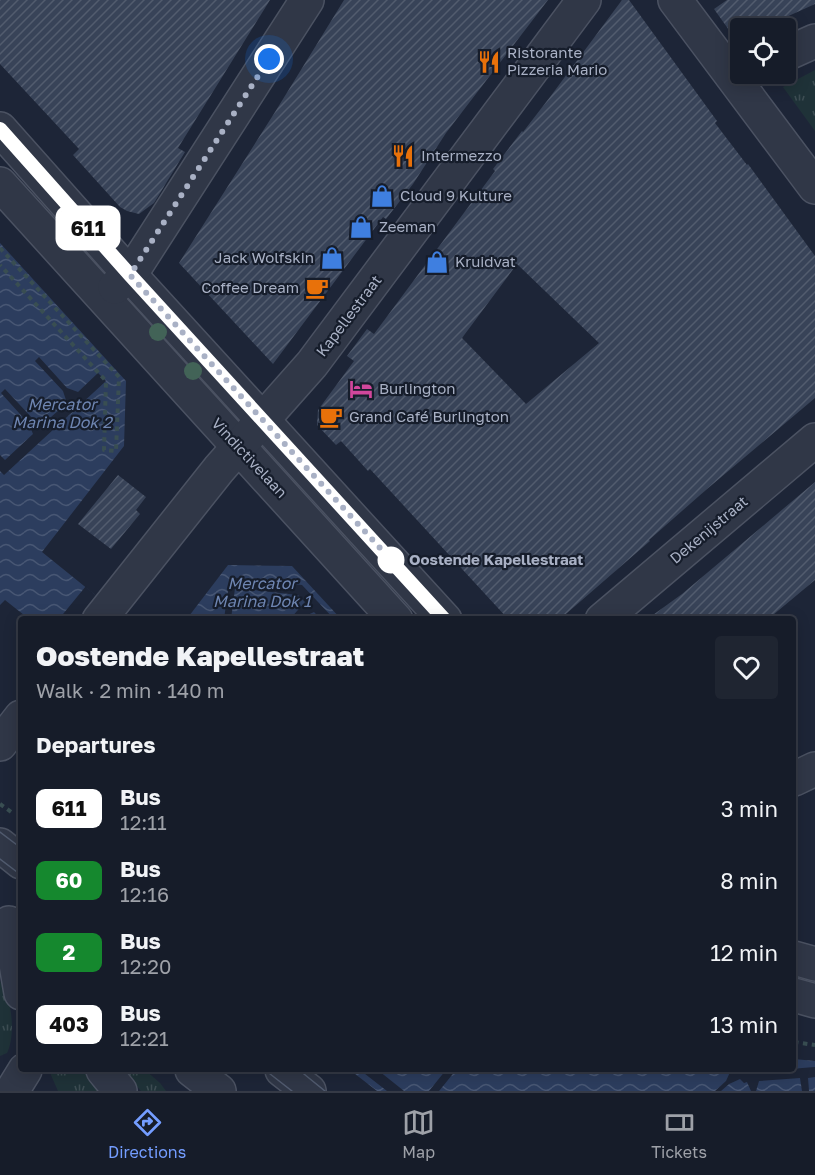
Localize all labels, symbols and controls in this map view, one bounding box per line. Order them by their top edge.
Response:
map controls [730,18,796,84]
button: locate [730,18,796,84]
place label: Ristorante Pizzeria Mario [507,43,607,78]
your location [254,44,284,74]
restaurant icon: Ristorante Pizzeria Mario [476,49,502,75]
restaurant icon: Intermezzo [390,143,416,169]
place label: Intermezzo [421,146,502,164]
shop icon: Cloud 9 Kulture [369,183,395,209]
place label: Cloud 9 Kulture [400,186,512,204]
line badge: 611 [54,208,122,248]
shop icon: Zeeman [348,214,374,240]
text: 611 [71,215,105,241]
place label: Zeeman [379,217,436,235]
shop icon: Jack Wolfskin [319,245,345,271]
place label: Jack Wolfskin [214,248,314,266]
shop icon: Kruidvat [424,249,450,275]
place label: Kruidvat [455,252,516,270]
street label: Kapellestraat [312,271,385,360]
cafe icon: Coffee Dream [304,275,330,301]
place label: Coffee Dream [201,278,299,296]
hotel icon: Burlington [348,376,374,402]
place label: Burlington [379,379,455,397]
water label: Mercator Marina Dok 2 [12,394,113,432]
cafe icon: Grand Café Burlington [318,404,344,430]
place label: Grand Café Burlington [349,407,509,425]
street label: Vindictivelaan [208,414,291,501]
street label: Dekenijstraat [666,492,751,567]
marker: Oostende Kapellestraat [378,547,404,573]
place label: Oostende Kapellestraat [409,550,583,568]
water label: Mercator Marina Dok 1 [213,573,311,611]
button: heart [715,636,778,699]
text: Oostende Kapellestraat [36,639,364,672]
text: Walk · 2 min · 140 m [36,678,224,702]
text: Departures [36,731,155,758]
text: Bus [120,783,161,810]
text: 611 [52,795,86,821]
text: 3 min [721,795,778,822]
text: 12:11 [120,810,167,834]
text: Bus [120,855,161,882]
text: 60 [56,867,83,893]
text: 8 min [720,867,778,894]
text: 12:16 [120,882,169,906]
text: Bus [120,927,161,954]
text: 2 [63,939,75,965]
text: 12 min [710,939,778,966]
text: 12:20 [120,954,171,978]
text: Bus [120,999,161,1026]
text: 403 [49,1011,89,1037]
text: 13 min [710,1011,778,1038]
text: 12:21 [120,1026,169,1050]
tab: Directions [108,1106,186,1162]
tab: Map [402,1106,435,1162]
tab: Tickets [651,1106,707,1162]

